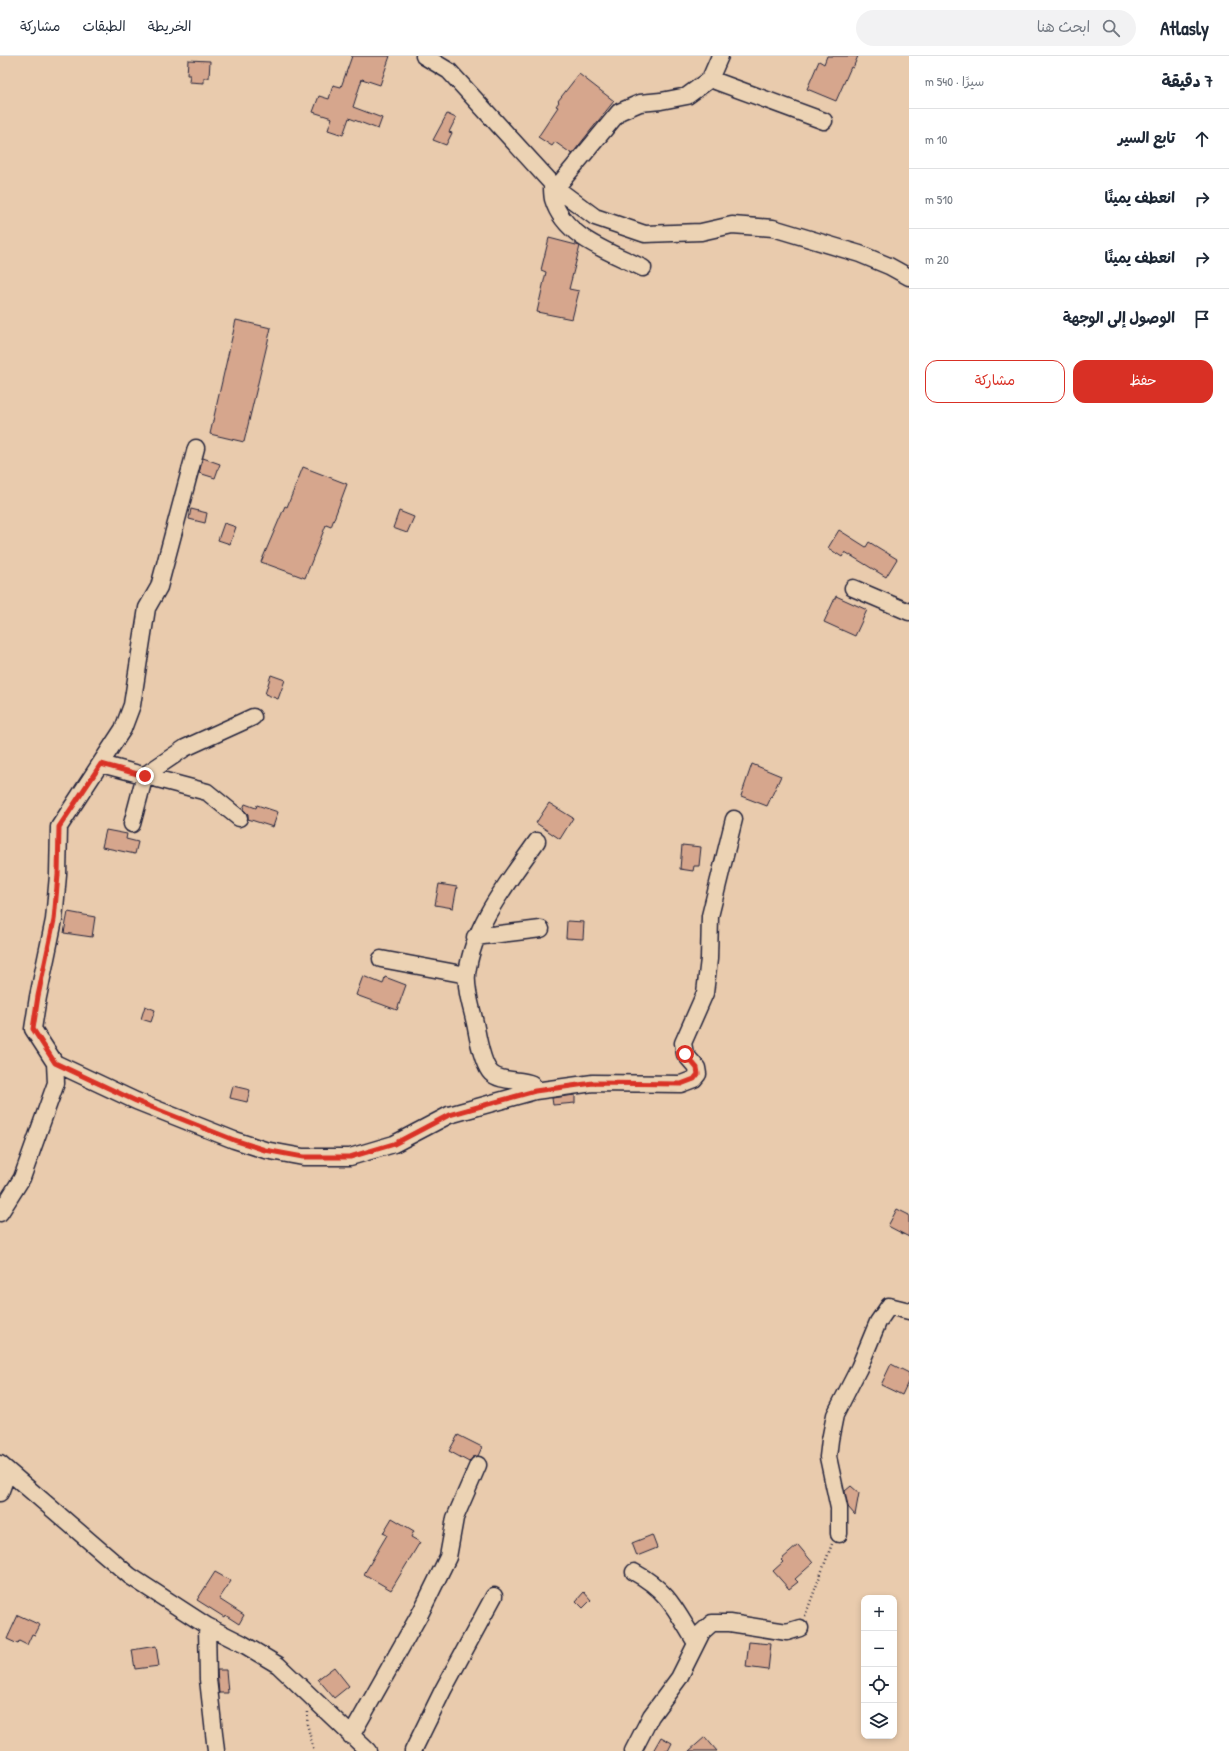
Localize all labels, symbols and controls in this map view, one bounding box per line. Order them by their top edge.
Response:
search box [856,10,1136,46]
text: Atlasly [1160,15,1209,41]
text: مشاركة [20,16,60,35]
text: الطبقات [82,16,126,35]
text: الخريطة [148,16,191,35]
text: ابحث هنا [1037,16,1090,37]
icon: search [1100,17,1122,39]
text: 7 دقيقة [1161,69,1213,92]
text: سيرًا · 540 m [925,72,984,90]
text: تابع السير [1118,127,1175,148]
icon: ahead [1191,128,1213,150]
text: 10 m [925,130,947,148]
text: انعطف يمينًا [1105,187,1175,208]
icon: right [1191,188,1213,210]
text: 510 m [925,190,953,208]
text: انعطف يمينًا [1105,247,1175,268]
icon: right [1191,248,1213,270]
text: 20 m [925,250,949,268]
text: الوصول إلى الوجهة [1063,307,1175,328]
icon: arrive [1191,308,1213,330]
button: مشاركة [925,360,1065,403]
button: حفظ [1073,360,1213,403]
route end [136,767,154,785]
route start [676,1045,694,1063]
map controls [861,1595,897,1739]
button: + [861,1595,897,1631]
button: − [861,1631,897,1667]
button: locate [861,1667,897,1703]
button: layers [861,1703,897,1739]

